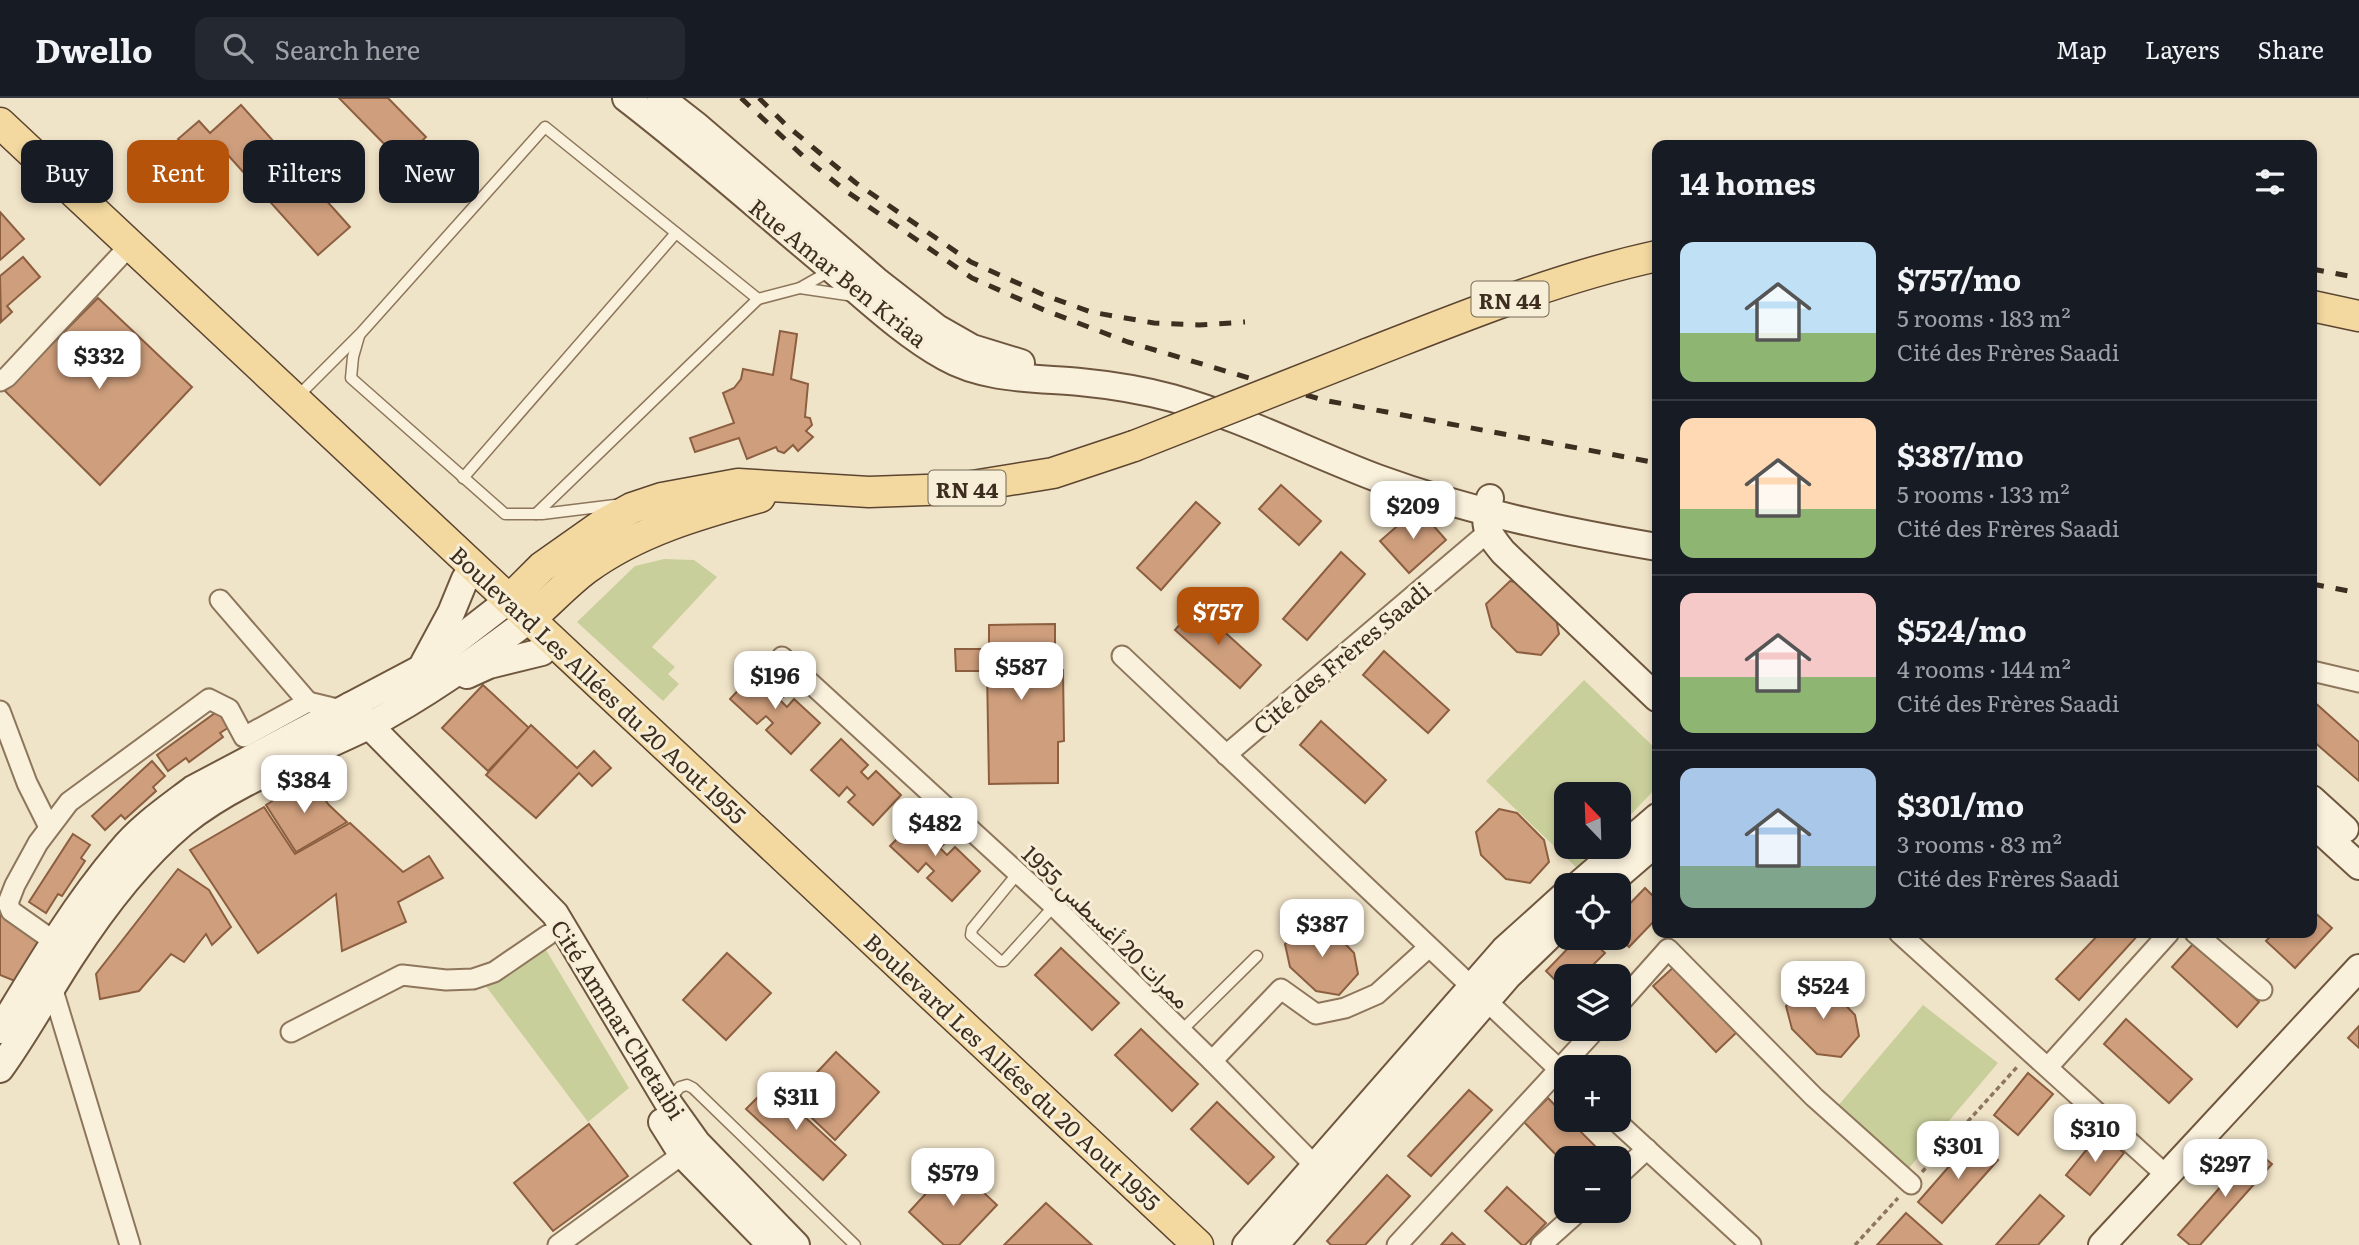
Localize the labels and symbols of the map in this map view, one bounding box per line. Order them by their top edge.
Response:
street label: Rue Amar Ben Kriaa [743,189,936,355]
road number: RN 44 [1472,282,1548,316]
pin: $332 [58,331,140,391]
road number: RN 44 [928,470,1006,506]
pin: $209 [1372,482,1454,541]
street label: Boulevard Les Allées du 20 Aout 1955 [443,537,755,831]
street label: Cité des Frères Saadi [1245,572,1437,742]
pin: $757 [1177,588,1259,647]
pin: $587 [980,642,1062,702]
pin: $196 [734,652,816,711]
pin: $384 [263,756,345,815]
north arrow [1554,782,1631,859]
pin: $482 [894,798,976,858]
street label: ممرات 20 أغسطس 1955 [1015,837,1199,1015]
pin: $387 [1281,900,1363,959]
street label: Cité Ammar Chetaibi [544,912,695,1126]
street label: Boulevard Les Allées du 20 Aout 1955 [857,924,1169,1218]
pin: $524 [1782,962,1864,1021]
pin: $311 [755,1072,837,1132]
pin: $310 [2054,1104,2136,1164]
pin: $301 [1917,1122,1999,1181]
pin: $297 [2184,1140,2266,1199]
pin: $579 [912,1148,994,1208]

